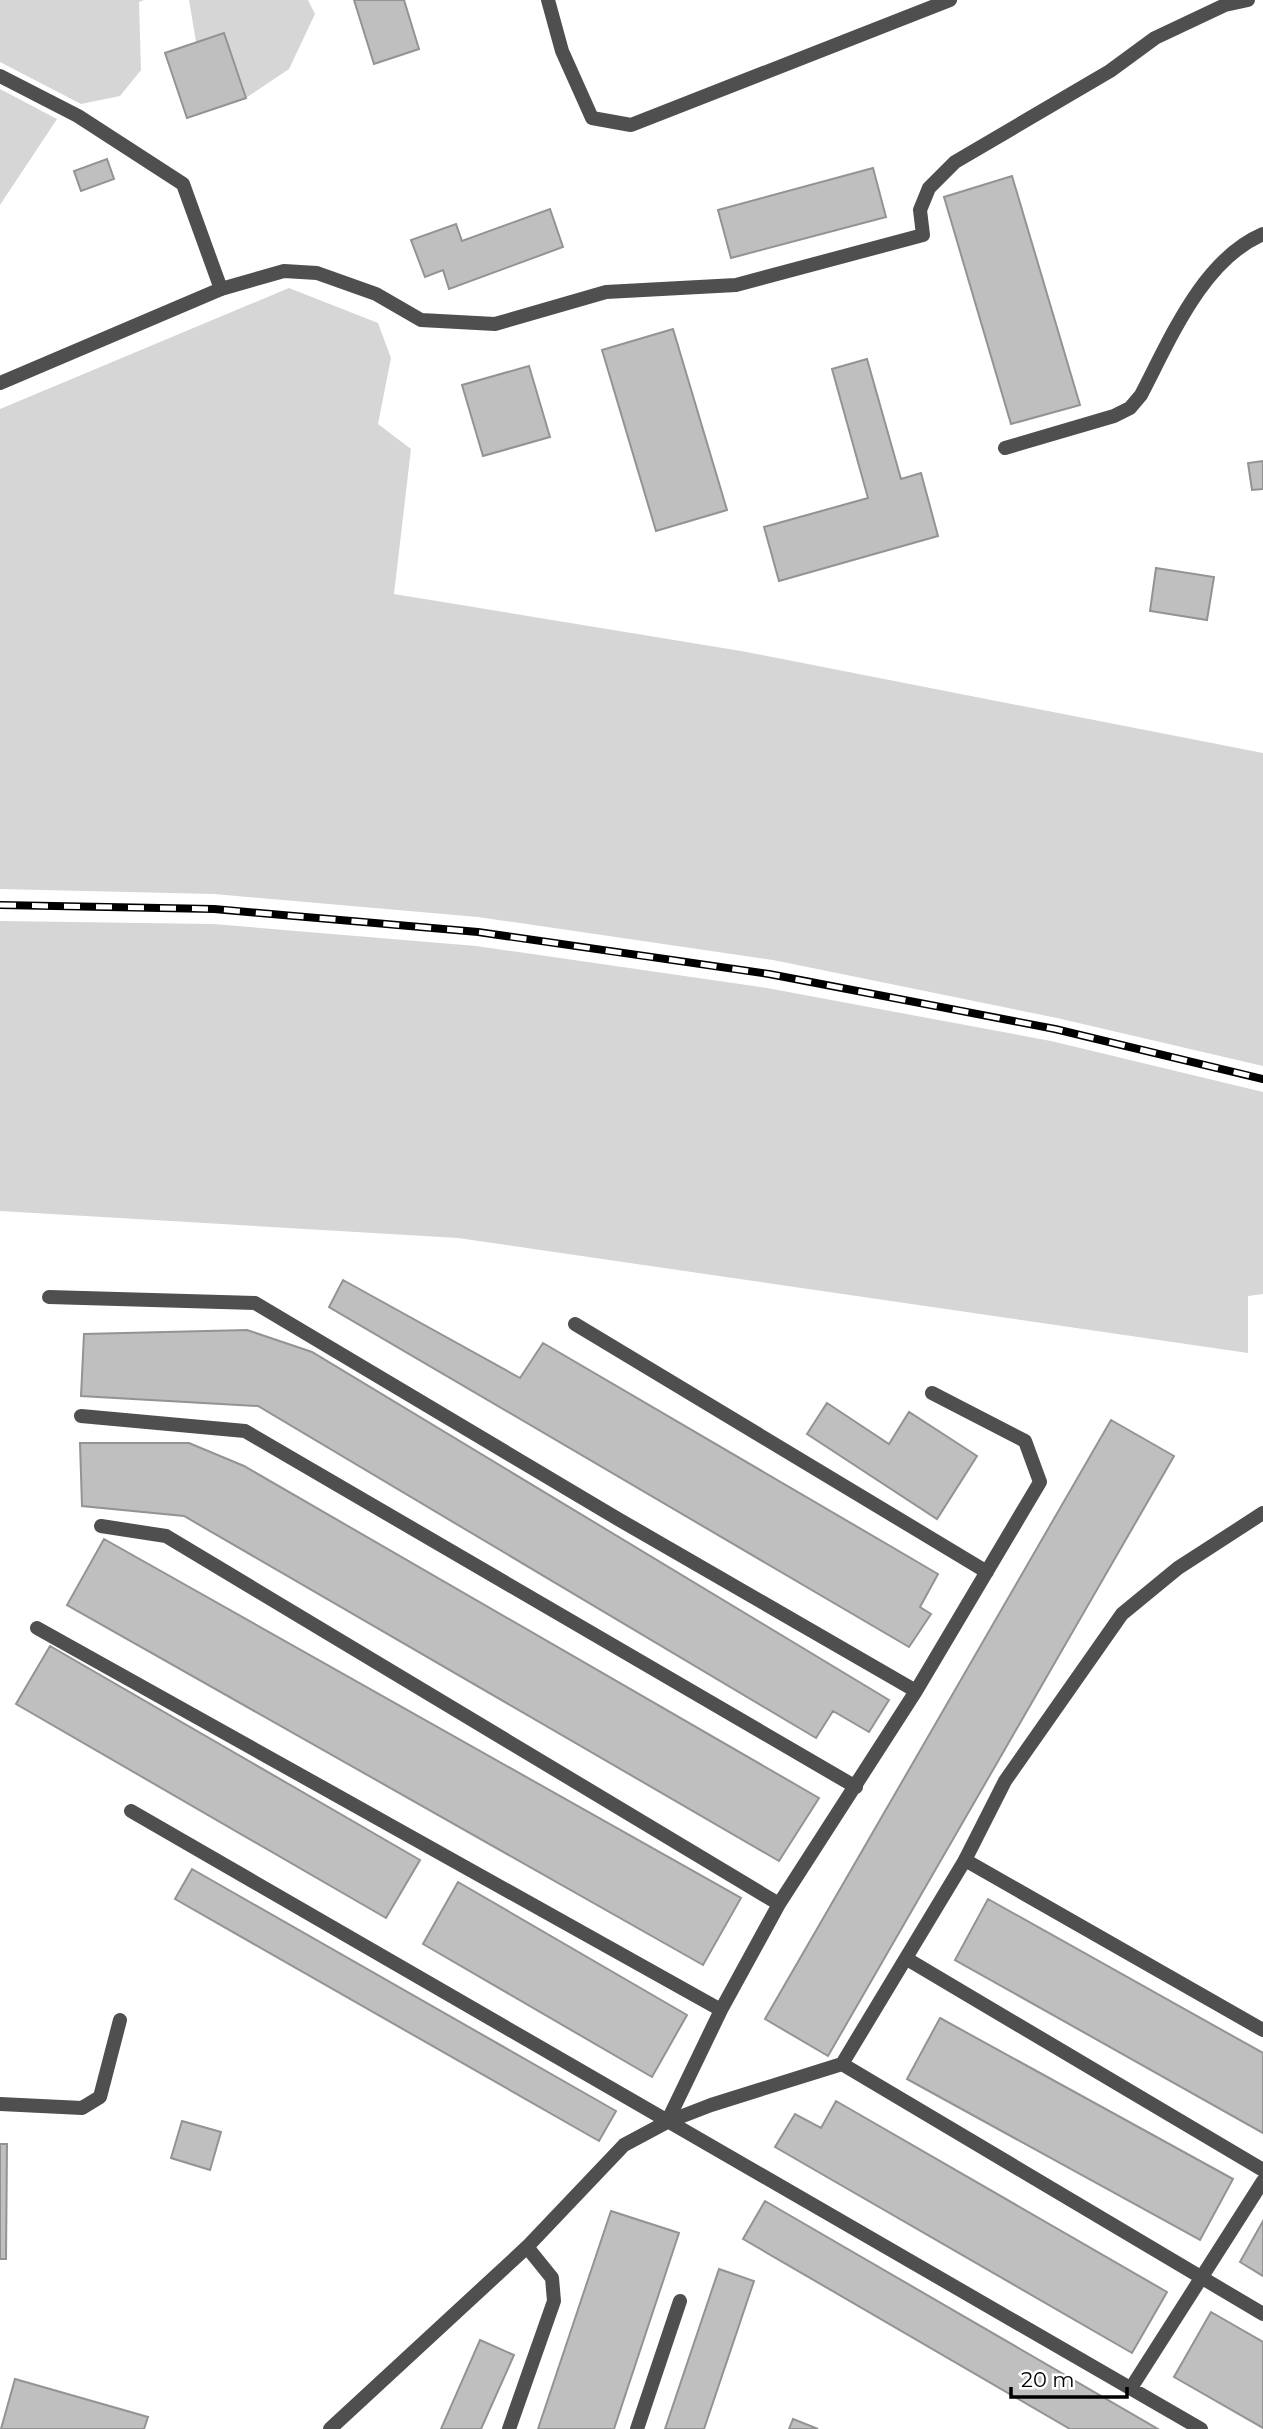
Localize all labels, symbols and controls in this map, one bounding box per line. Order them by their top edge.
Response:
scale bar [1011,2356,1126,2400]
text: 20 m [1021,2367,1075,2392]

